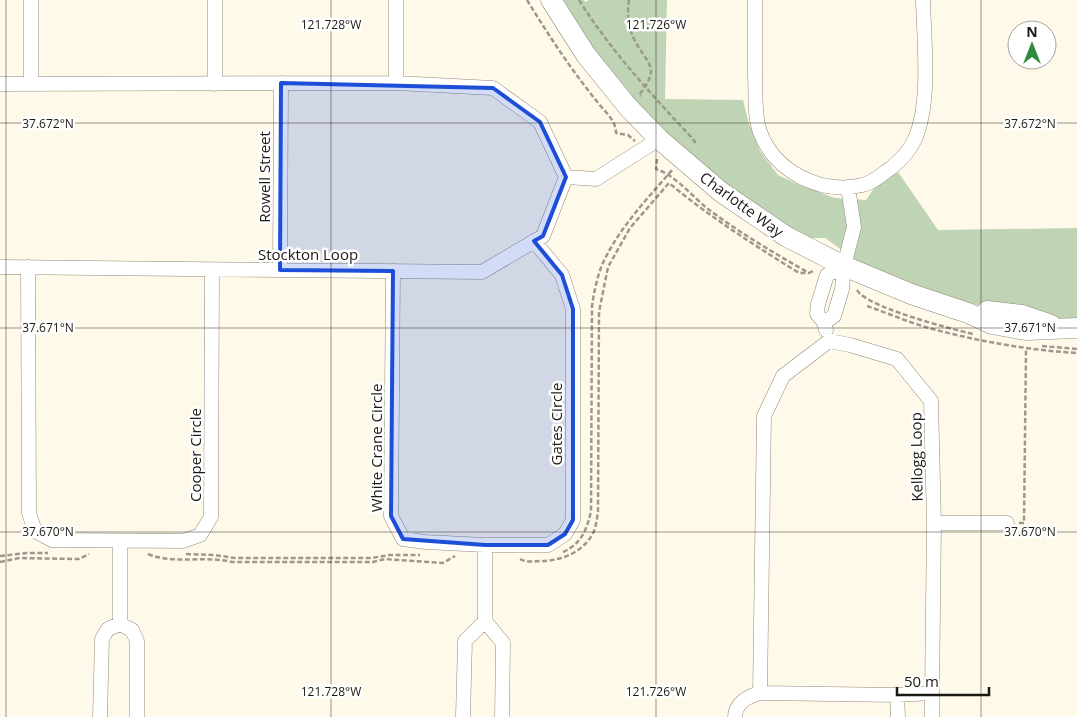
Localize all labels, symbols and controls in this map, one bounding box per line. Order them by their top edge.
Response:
text: 121.728°W [301,16,361,33]
text: 121.726°W [626,16,686,33]
north arrow [1007,20,1057,70]
text: N [1026,22,1038,41]
text: 37.672°N [22,115,74,132]
text: 37.672°N [1004,115,1056,132]
street label: Rowell Street [254,131,274,223]
street label: Charlotte Way [696,167,788,241]
street label: Stockton Loop [258,244,358,264]
text: 37.671°N [22,319,74,336]
text: 37.671°N [1004,319,1056,336]
street label: Gates Circle [546,383,566,465]
street label: White Crane Circle [366,384,386,512]
street label: Cooper Circle [185,408,205,502]
street label: Kellogg Loop [905,412,927,502]
text: 37.670°N [22,523,74,540]
text: 37.670°N [1004,523,1056,540]
scale bar [897,664,990,696]
text: 50 m [904,671,939,691]
text: 121.728°W [301,683,361,700]
text: 121.726°W [626,683,686,700]

